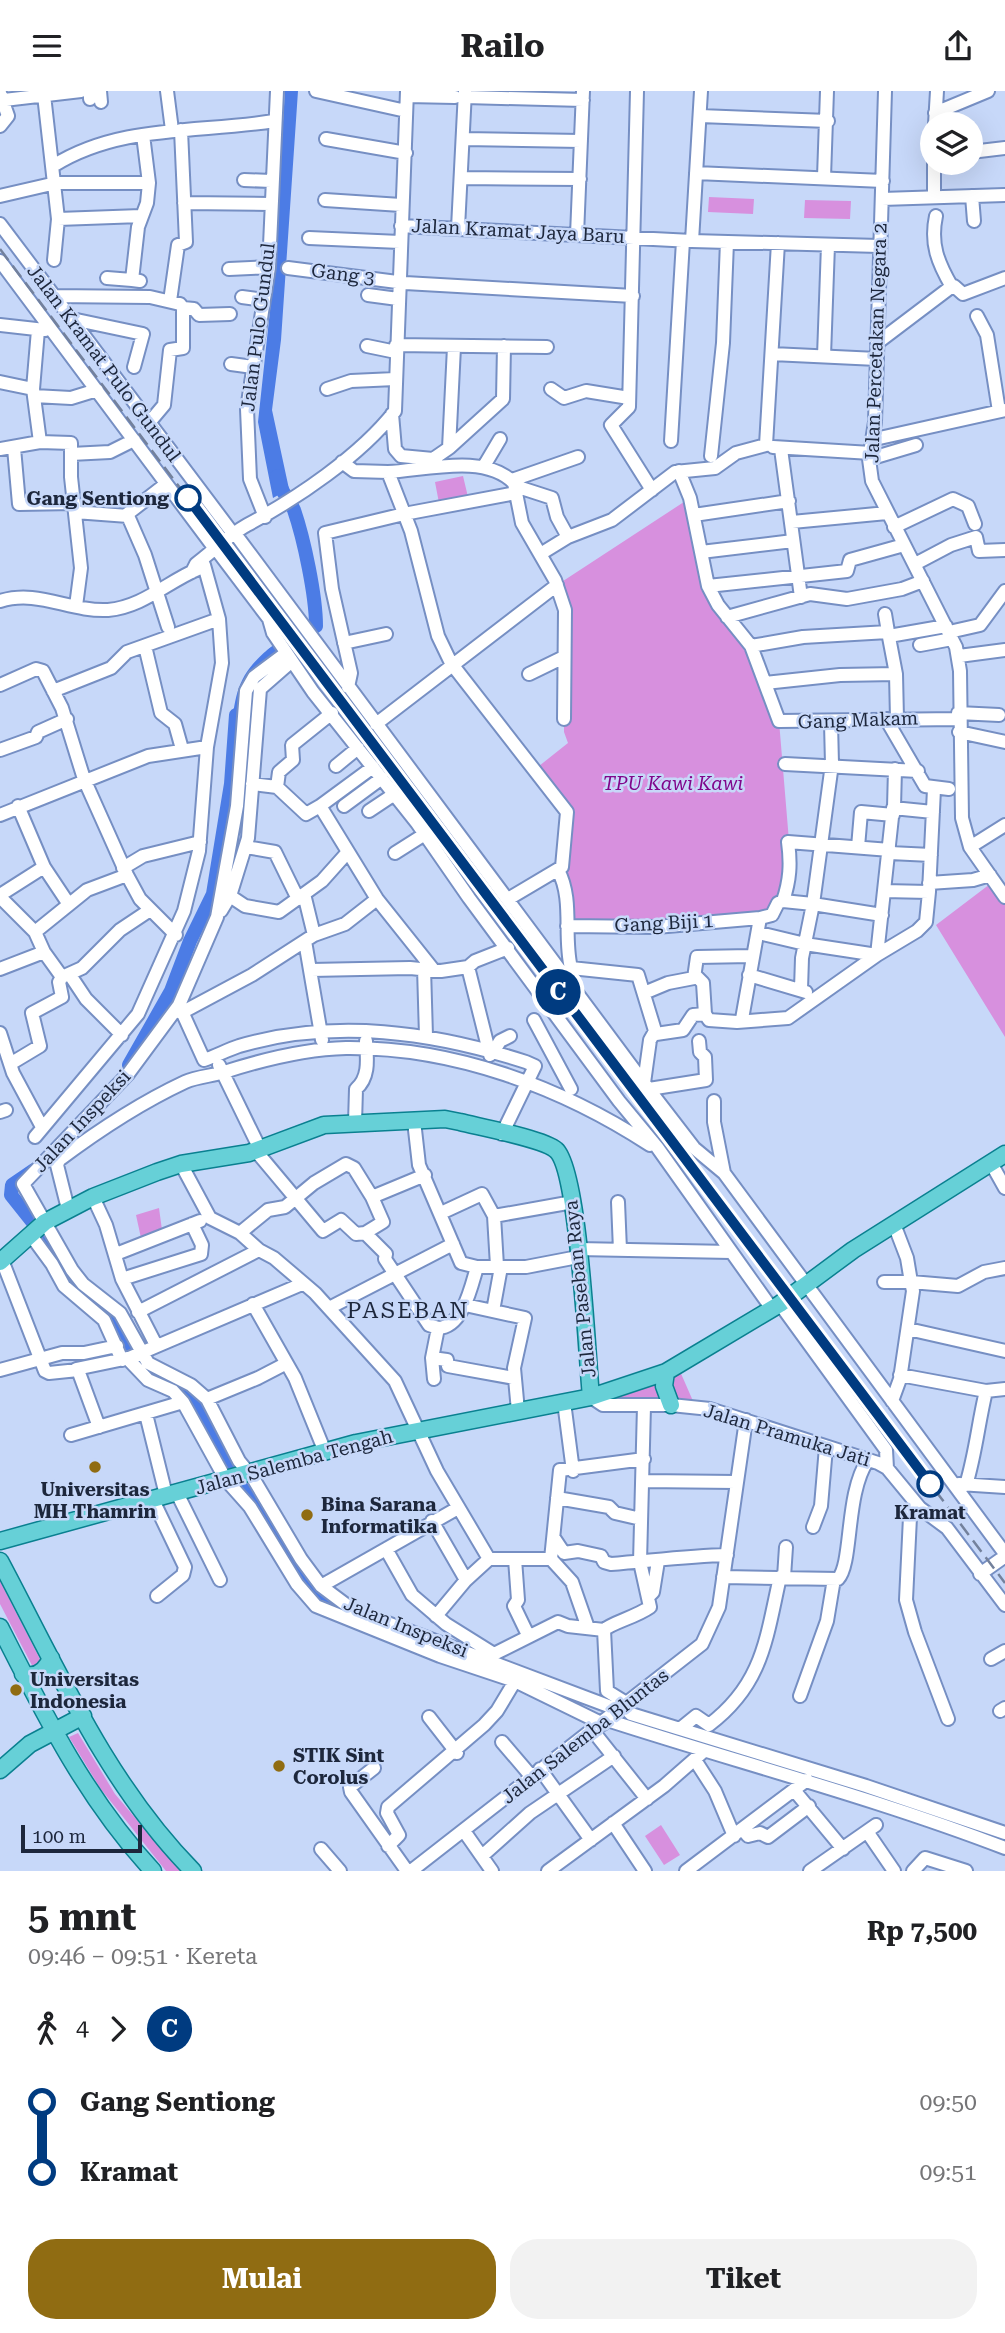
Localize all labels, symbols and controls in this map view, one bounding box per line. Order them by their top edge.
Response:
icon: menu [28,27,66,65]
text: Railo [460,27,545,65]
icon: share [939,27,977,65]
map controls [920,112,983,175]
button: layers [920,112,983,175]
street label: Jalan Kramat Jaya Baru [411,214,625,248]
street label: Jalan Percetakan Negara 2 [860,223,892,463]
street label: Jalan Pulo Gundul [236,241,280,413]
street label: Gang 3 [310,259,376,289]
street label: Jalan Kramat Pulo Gundul [22,260,186,466]
marker: Gang Sentiong [175,485,201,511]
place label: Gang Sentiong [27,487,169,510]
street label: Gang Makam [797,706,919,734]
park label: TPU Kawi Kawi [603,772,743,795]
street label: Gang Biji 1 [614,909,714,937]
line badge: C [535,969,581,1015]
text: C [550,978,566,1006]
street label: Jalan Inspeksi [29,1065,135,1177]
street label: Jalan Paseban Raya [559,1198,601,1379]
district label: PASEBAN [346,1297,470,1324]
street label: Jalan Pramuka Jati [701,1399,873,1471]
street label: Jalan Salemba Tengah [193,1425,395,1499]
marker: Universitas MH Thamrin [87,1459,103,1475]
marker: Kramat [917,1471,943,1497]
place label: Universitas MH Thamrin [34,1478,157,1523]
place label: Bina Sarana Informatika [321,1493,437,1538]
place label: Kramat [894,1501,966,1524]
marker: Bina Sarana Informatika [299,1507,315,1523]
street label: Jalan Inspeksi [341,1592,471,1662]
street label: Jalan Salemba Bluntas [497,1664,673,1808]
place label: Universitas Indonesia [30,1668,139,1713]
marker: Universitas Indonesia [8,1682,24,1698]
place label: STIK Sint Corolus [293,1744,384,1789]
marker: STIK Sint Corolus [271,1758,287,1774]
scale bar [21,1822,142,1854]
text: 100 m [32,1825,86,1848]
text: 5 mnt [28,1895,136,1939]
text: Rp 7,500 [867,1916,977,1946]
text: 09:46 – 09:51 · Kereta [28,1943,258,1970]
icon: walk [28,2010,66,2048]
icon: forward [99,2010,137,2048]
text: 4 [76,2015,89,2042]
text: C [161,2015,178,2043]
text: Gang Sentiong [80,2087,275,2117]
text: 09:50 [920,2089,977,2116]
text: Kramat [80,2157,178,2187]
text: 09:51 [920,2159,977,2186]
button: Mulai [28,2239,496,2319]
button: Tiket [510,2239,977,2319]

